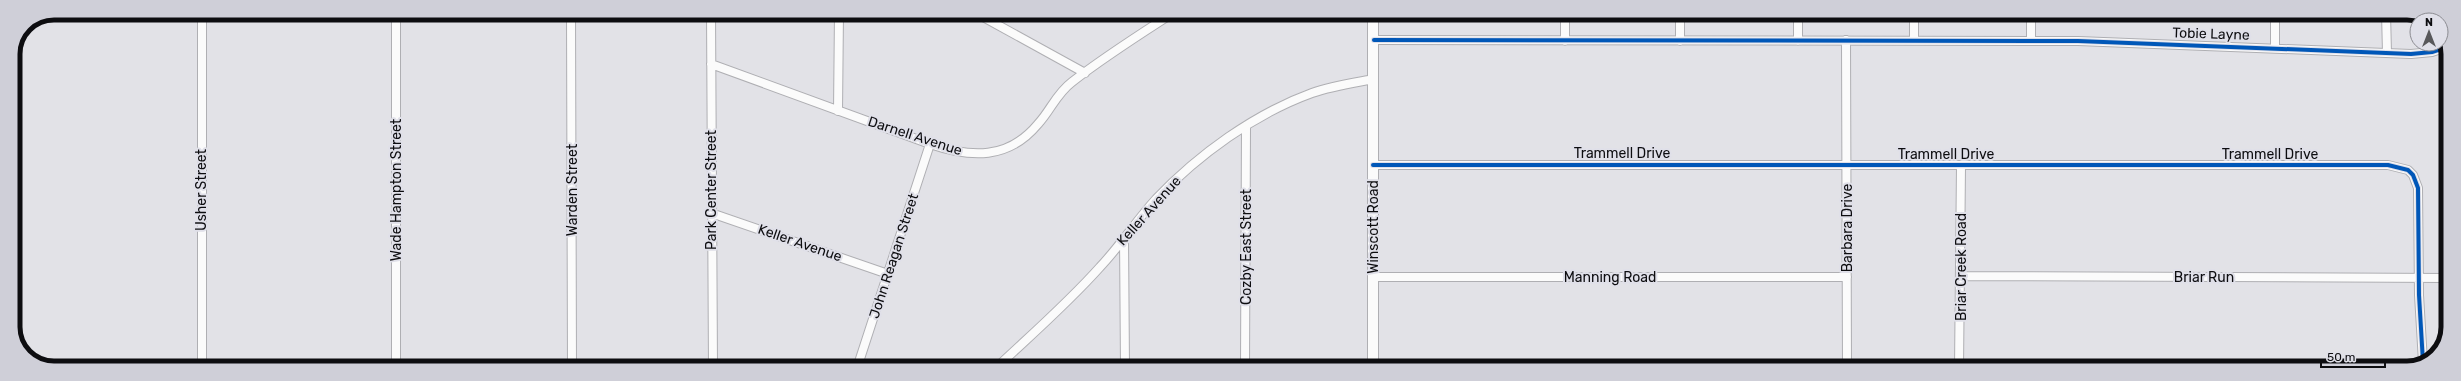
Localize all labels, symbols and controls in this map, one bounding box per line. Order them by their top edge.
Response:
north arrow [2409,12,2449,52]
text: N [2425,16,2433,29]
street label: Tobie Layne [2172,24,2250,44]
street label: Darnell Avenue [866,113,964,159]
street label: Wade Hampton Street [388,118,405,261]
street label: Park Center Street [703,129,720,250]
street label: Warden Street [564,143,581,236]
street label: Trammell Drive [1574,145,1670,162]
street label: Trammell Drive [1898,146,1994,163]
street label: Trammell Drive [2222,146,2318,163]
street label: Usher Street [193,148,210,231]
street label: Keller Avenue [1113,173,1185,249]
street label: Winscott Road [1365,180,1382,274]
street label: Barbara Drive [1839,184,1856,272]
street label: Cozby East Street [1238,188,1255,305]
street label: John Reagan Street [866,191,922,321]
street label: Briar Creek Road [1953,213,1970,321]
street label: Keller Avenue [756,221,844,265]
street label: Manning Road [1564,269,1656,286]
street label: Briar Run [2174,269,2234,286]
scale bar [2321,343,2385,369]
text: 50 m [2327,350,2355,364]

